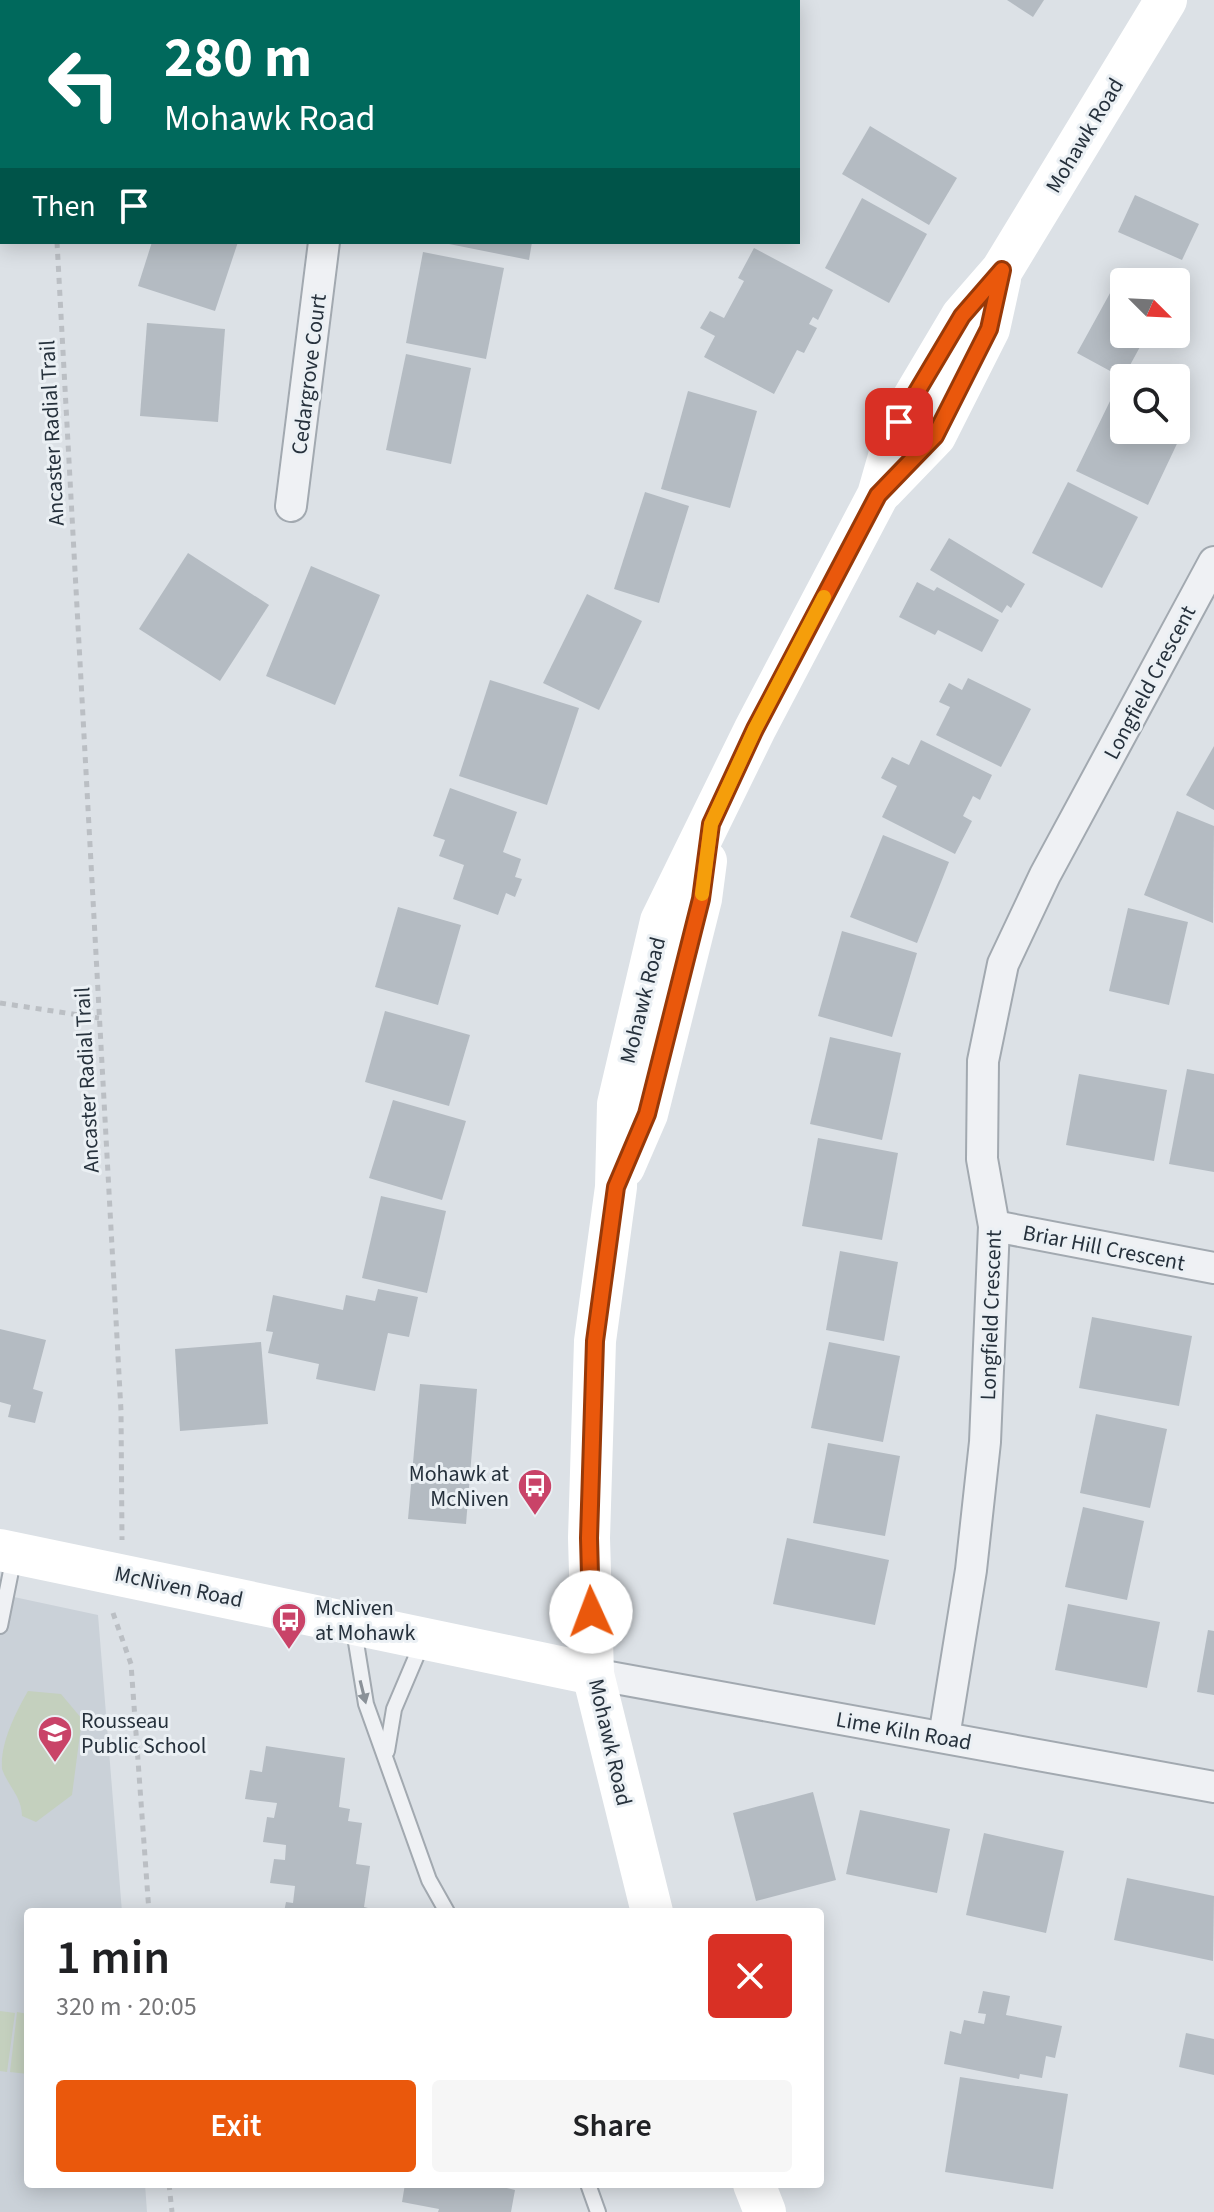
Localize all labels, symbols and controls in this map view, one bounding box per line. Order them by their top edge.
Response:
text: 280 m [164,19,312,98]
icon: left [32,32,136,136]
street label: Mohawk Road [1038,72,1132,199]
text: Mohawk Road [164,93,376,144]
icon: arrive [112,184,156,228]
text: Then [32,185,96,228]
north arrow [1110,268,1190,348]
map controls [1110,268,1190,444]
street label: Cedargrove Court [283,291,335,456]
street label: Ancaster Radial Trail [31,339,73,527]
button: search [1110,364,1190,444]
pin [865,388,933,456]
icon: arrive [877,400,921,444]
street label: Longfield Crescent [1096,599,1204,765]
street label: Mohawk Road [612,934,674,1067]
street label: Ancaster Radial Trail [66,986,108,1174]
street label: Briar Hill Crescent [1020,1217,1188,1279]
street label: Longfield Crescent [972,1229,1010,1401]
place label: Mohawk at McNiven [409,1458,510,1515]
bus stop icon: Mohawk at McNiven [516,1467,554,1517]
street label: McNiven Road [112,1558,246,1616]
position arrow [549,1570,633,1654]
place label: McNiven at Mohawk [315,1592,415,1649]
bus stop icon: McNiven at Mohawk [270,1601,308,1651]
street label: Mohawk Road [580,1676,640,1809]
one-way arrow [358,1680,370,1705]
street label: Lime Kiln Road [834,1703,974,1759]
place label: Rousseau Public School [81,1705,206,1762]
school or university icon: Rousseau Public School [36,1714,74,1764]
text: 1 min [56,1924,170,1992]
button: close [708,1934,792,2018]
text: 320 m · 20:05 [56,1988,197,2025]
button: Exit [56,2080,416,2172]
button: Share [432,2080,792,2172]

